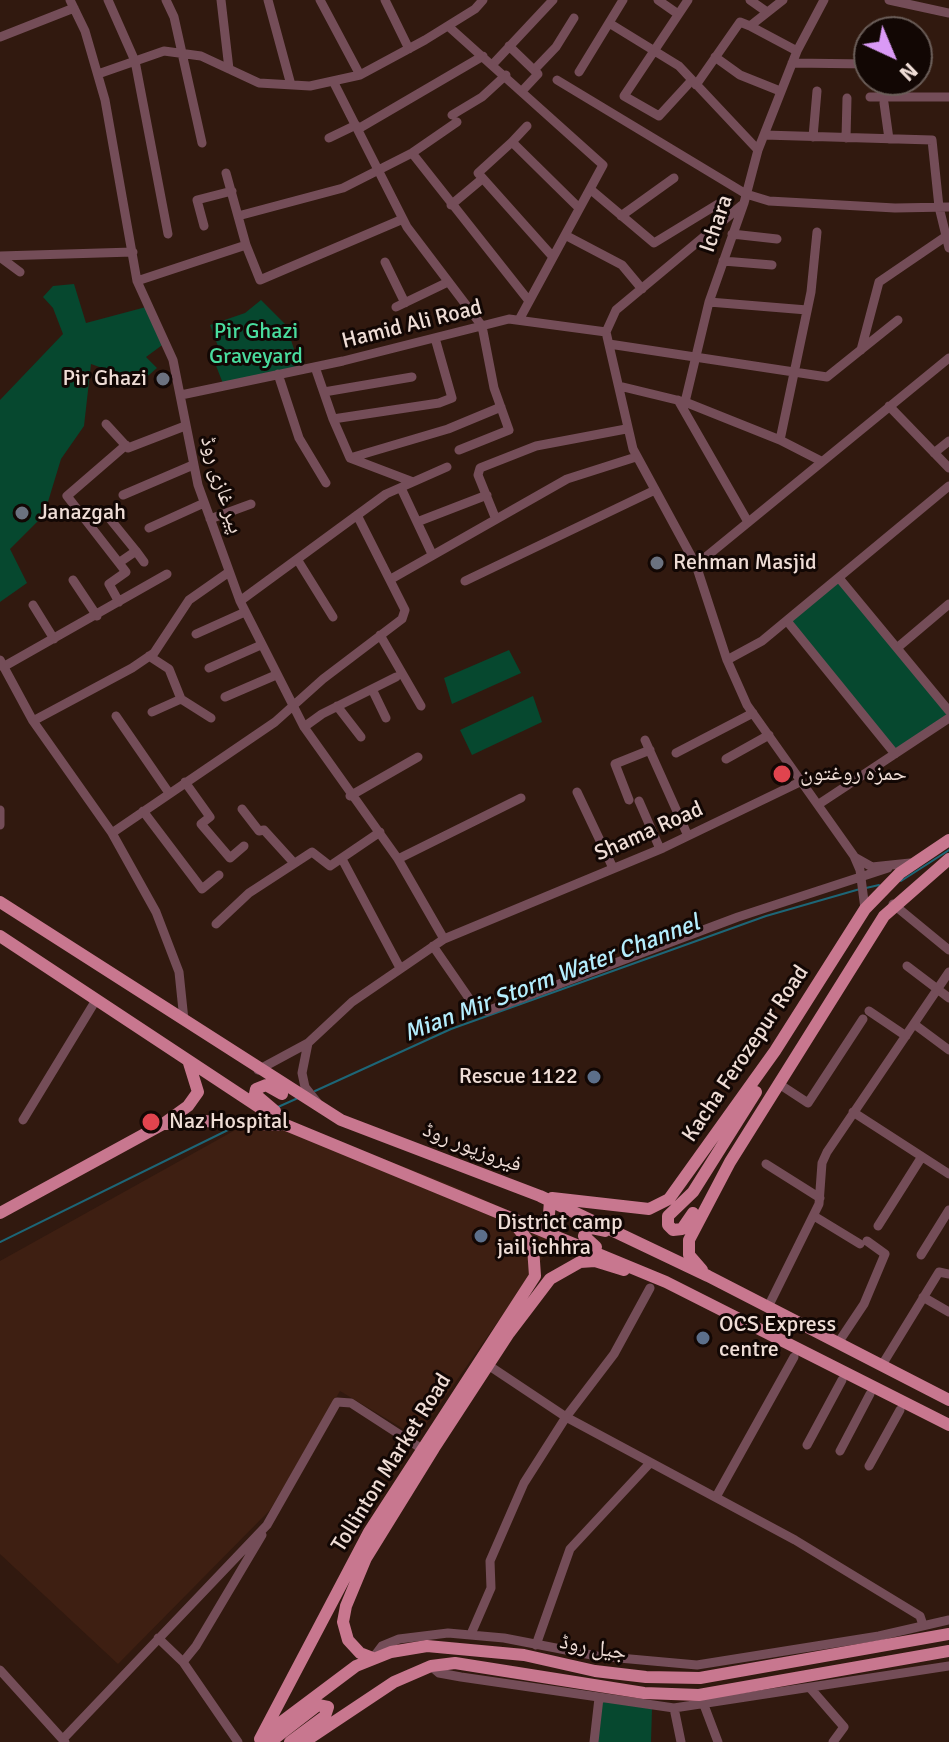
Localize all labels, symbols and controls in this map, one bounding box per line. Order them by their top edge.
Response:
north arrow [853,16,933,96]
text: N [894,57,924,87]
street label: Ichara [695,192,739,256]
street label: Hamid Ali Road [339,295,485,355]
park label: Pir Ghazi Graveyard [209,319,303,370]
place label: Pir Ghazi [63,366,147,392]
marker: Pir Ghazi [154,370,172,388]
street label: پیر غازی روڈ [194,433,248,537]
place label: Janazgah [38,500,126,526]
marker: Janazgah [13,504,31,522]
place label: Rehman Masjid [673,550,817,576]
marker: Rehman Masjid [648,554,666,572]
place label: حمزه روغتون [800,761,907,787]
marker: حمزه روغتون [771,763,793,785]
street label: Shama Road [591,796,707,868]
water label: Mian Mir Storm Water Channel [400,909,704,1049]
street label: Kacha Ferozepur Road [677,961,815,1147]
place label: Rescue 1122 [459,1064,578,1090]
marker: Rescue 1122 [585,1068,603,1086]
place label: Naz Hospital [169,1109,288,1135]
marker: Naz Hospital [140,1111,162,1133]
street label: فیروزپور روڈ [419,1117,525,1179]
place label: District camp jail ichhra [497,1210,623,1262]
marker: District camp jail ichhra [472,1227,490,1245]
place label: OCS Express centre [719,1312,836,1364]
marker: OCS Express centre [694,1329,712,1347]
street label: Tollinton Market Road [326,1369,458,1557]
street label: جیل روڈ [557,1629,629,1667]

